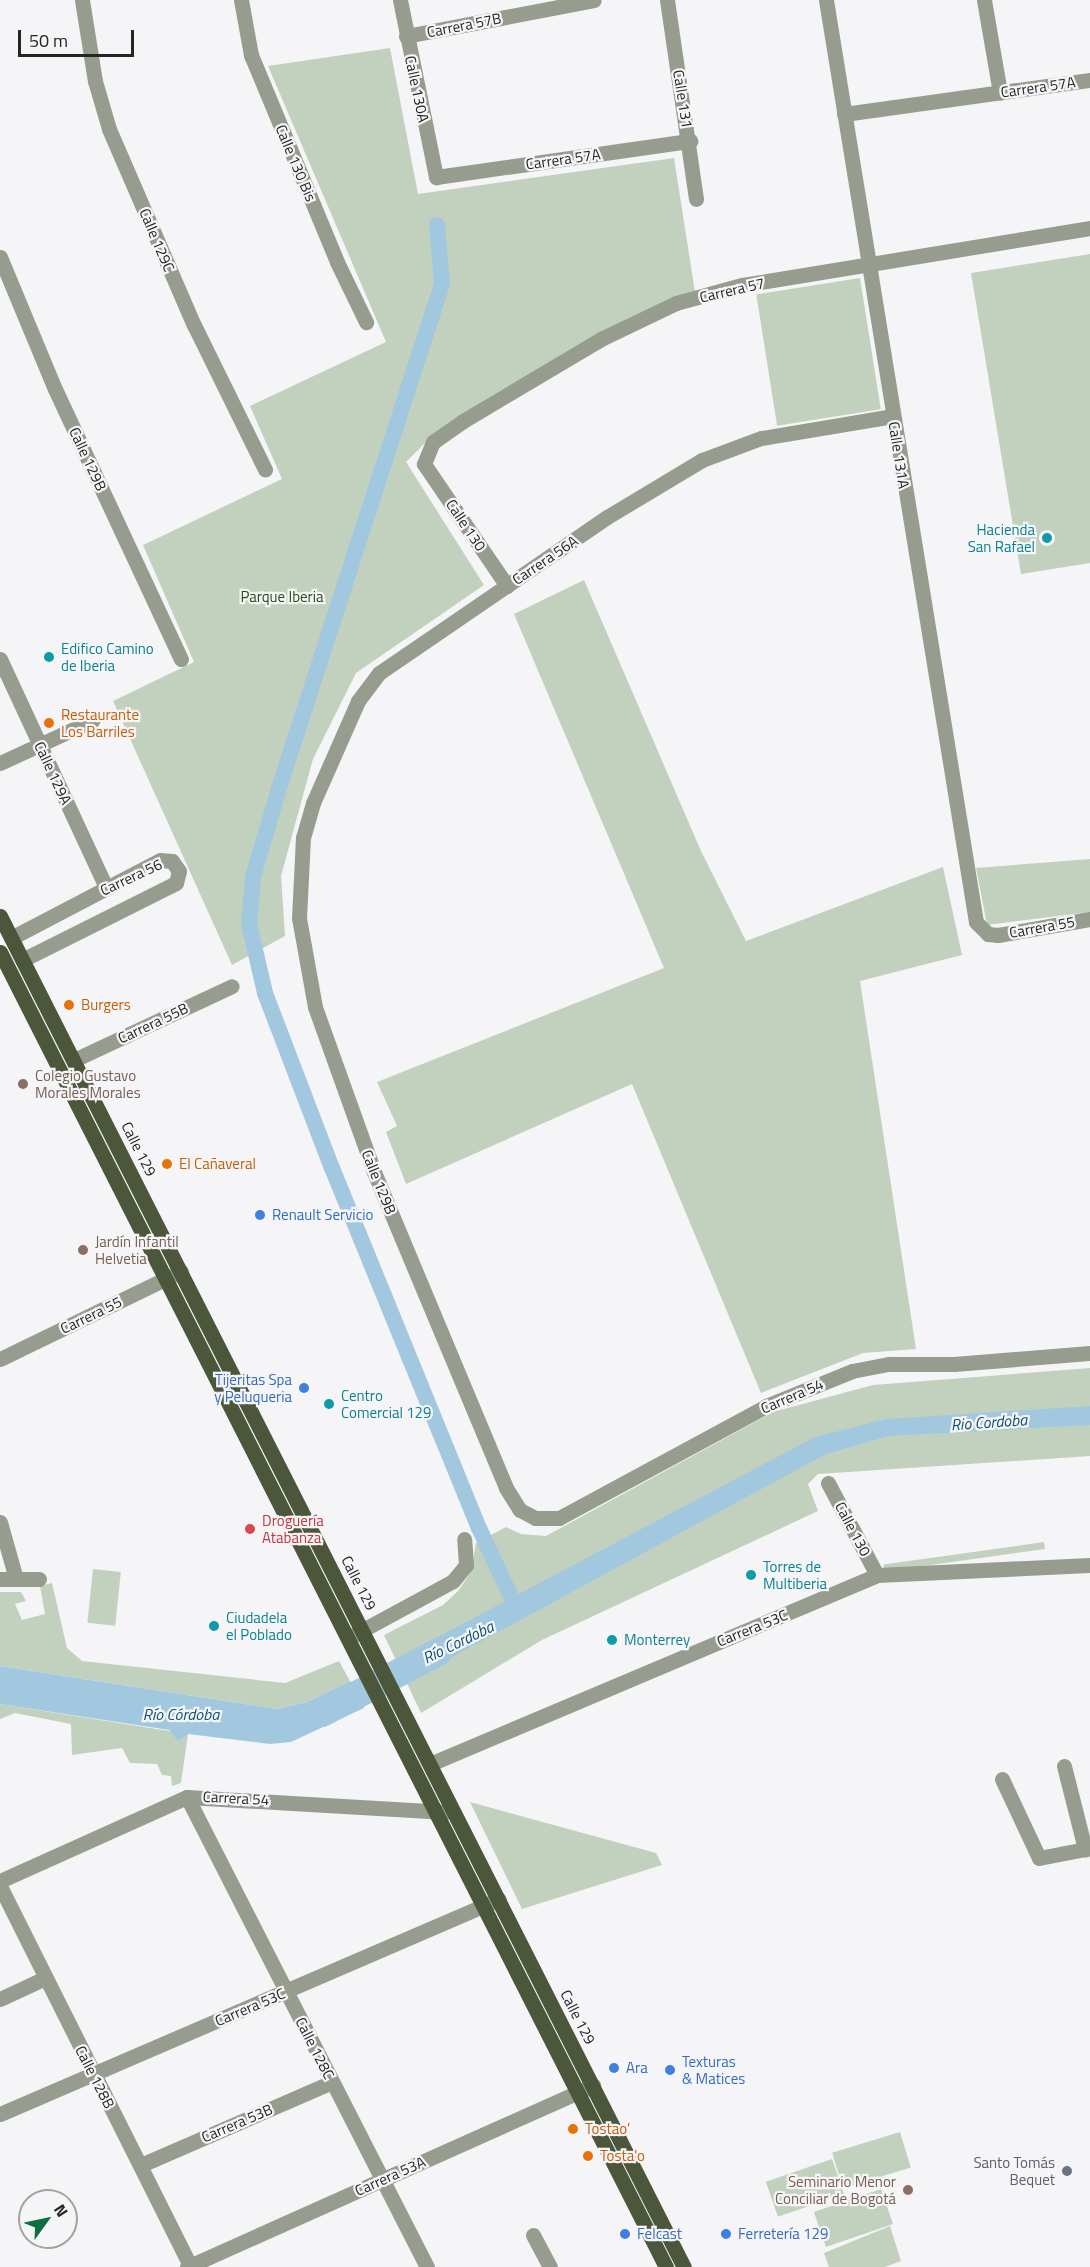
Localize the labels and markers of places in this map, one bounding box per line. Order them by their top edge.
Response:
place label: Hacienda San Rafael [968,520,1035,555]
marker: Hacienda San Rafael [1040,531,1054,545]
place label: Edifico Camino de Iberia [61,639,154,674]
marker: Edifico Camino de Iberia [42,650,56,664]
place label: Restaurante Los Barriles [61,705,139,740]
marker: Restaurante Los Barriles [42,716,56,730]
place label: Burgers [81,996,131,1014]
marker: Burgers [62,998,76,1012]
place label: Colegio Gustavo Morales Morales [35,1066,141,1101]
marker: Colegio Gustavo Morales Morales [16,1077,30,1091]
place label: El Cañaveral [179,1155,256,1173]
marker: El Cañaveral [160,1157,174,1171]
place label: Renault Servicio [272,1206,373,1224]
marker: Renault Servicio [253,1208,267,1222]
place label: Jardín Infantil Helvetia [95,1232,179,1267]
marker: Jardín Infantil Helvetia [76,1243,90,1257]
place label: Tijeritas Spa y Peluqueria [214,1370,292,1405]
marker: Tijeritas Spa y Peluqueria [297,1381,311,1395]
place label: Centro Comercial 129 [341,1386,431,1421]
marker: Centro Comercial 129 [322,1397,336,1411]
place label: Droguería Atabanza [262,1511,324,1546]
marker: Droguería Atabanza [243,1522,257,1536]
place label: Torres de Multiberia [763,1557,827,1592]
marker: Torres de Multiberia [744,1568,758,1582]
place label: Ciudadela el Poblado [226,1608,292,1643]
marker: Ciudadela el Poblado [207,1619,221,1633]
place label: Monterrey [624,1631,690,1649]
marker: Monterrey [605,1633,619,1647]
place label: Texturas & Matices [682,2052,745,2087]
place label: Ara [626,2059,648,2077]
marker: Ara [607,2061,621,2075]
marker: Texturas & Matices [663,2063,677,2077]
place label: Tostao’ [585,2120,630,2138]
marker: Tostao’ [566,2122,580,2136]
place label: Tosta'o [600,2147,645,2165]
marker: Tosta'o [581,2149,595,2163]
place label: Santo Tomás Bequet [973,2153,1055,2188]
marker: Santo Tomás Bequet [1060,2164,1074,2178]
place label: Seminario Menor Conciliar de Bogotá [775,2172,896,2207]
marker: Seminario Menor Conciliar de Bogotá [901,2183,915,2197]
place label: Felcast [637,2225,682,2243]
place label: Ferretería 129 [738,2225,828,2243]
marker: Felcast [618,2227,632,2241]
marker: Ferretería 129 [719,2227,733,2241]

